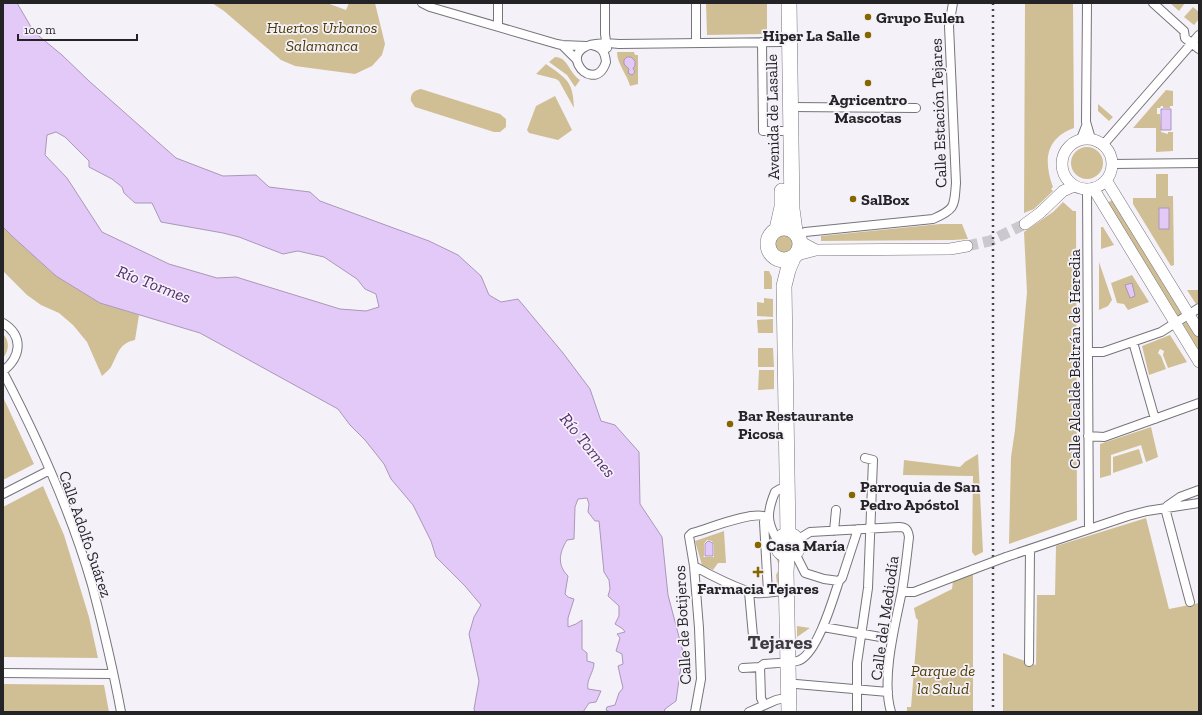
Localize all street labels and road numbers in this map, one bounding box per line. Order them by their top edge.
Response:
street label: Calle Estación Tejares [926,38,951,188]
street label: Avenida de Lasalle [762,54,783,180]
street label: Calle Alcalde Beltrán de Heredia [1065,249,1084,469]
street label: Calle Adolfo Suárez [55,468,116,600]
street label: Calle del Mediodía [866,554,903,682]
street label: Calle de Botijeros [670,565,695,685]

